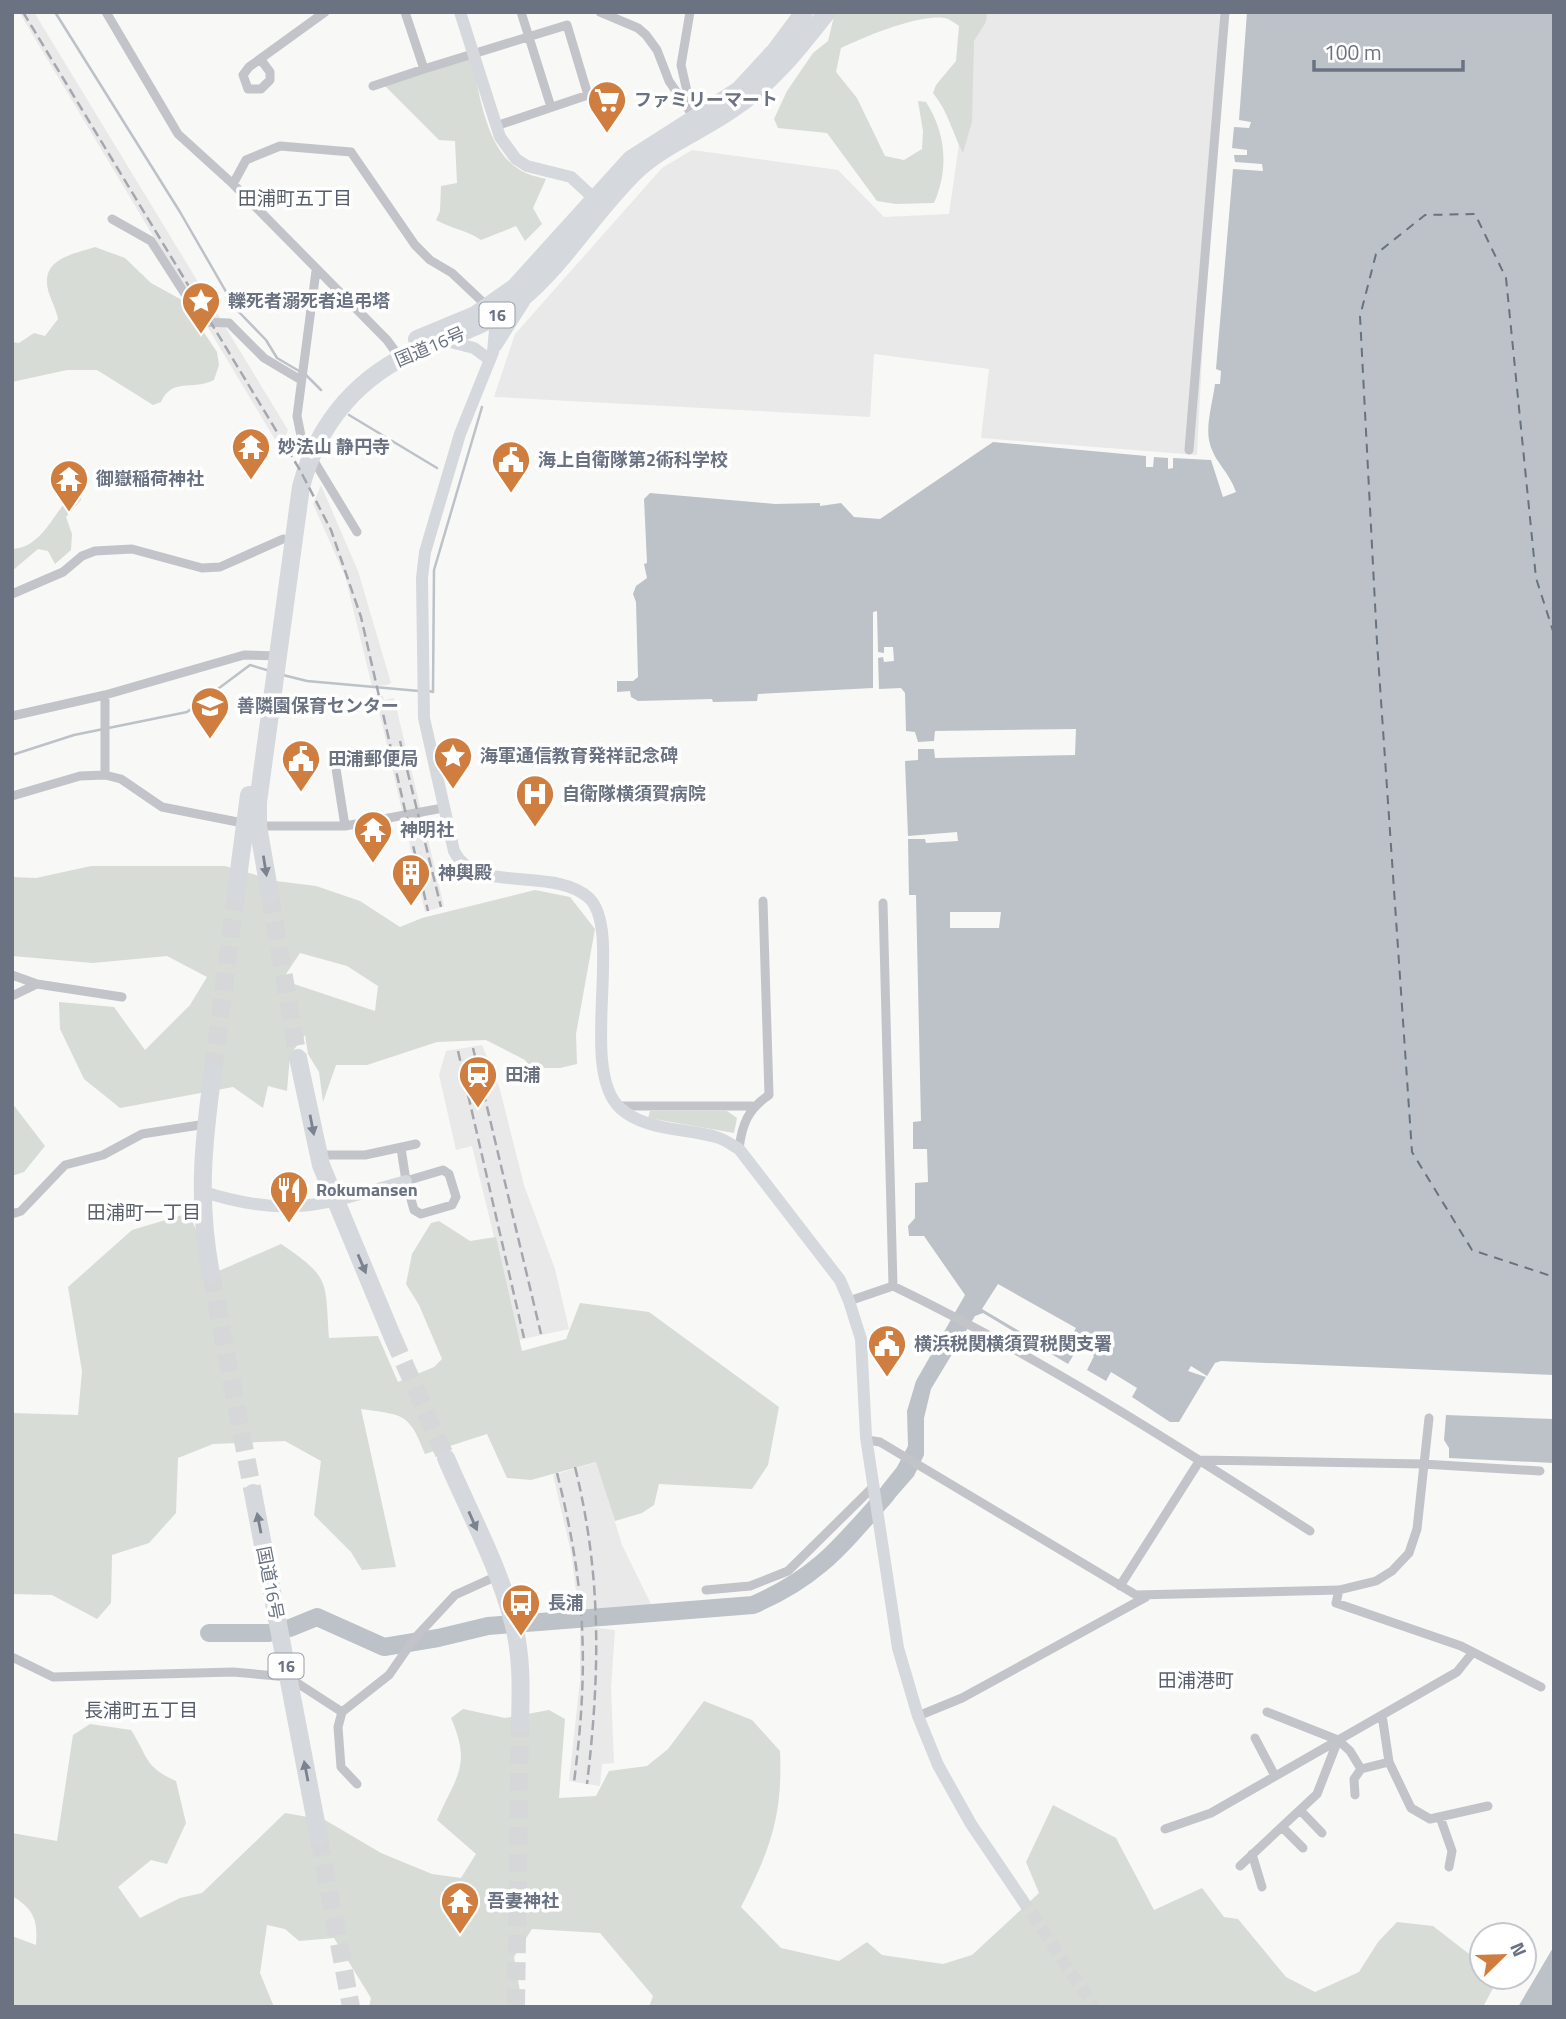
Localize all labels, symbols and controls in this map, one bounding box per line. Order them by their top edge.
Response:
scale bar [1314,28,1463,72]
text: 100 m [1324,36,1381,68]
supermarket icon: ファミリーマート [586,79,628,134]
place label: ファミリーマート [634,86,778,113]
district label: 田浦町五丁目 [238,183,352,212]
place icon: 轢死者溺死者追弔塔 [180,280,222,335]
place label: 轢死者溺死者追弔塔 [228,287,390,314]
road number: 16 [480,302,514,328]
street label: 国道16号 [390,320,469,373]
temple icon: 妙法山 静円寺 [230,426,272,481]
place label: 妙法山 静円寺 [278,433,390,460]
public building icon: 海上自衛隊第2術科学校 [490,439,532,494]
place label: 海上自衛隊第2術科学校 [538,446,728,473]
temple icon: 御嶽稲荷神社 [48,458,90,513]
place label: 御嶽稲荷神社 [95,465,204,492]
school or university icon: 善隣園保育センター [189,685,231,740]
place label: 善隣園保育センター [237,692,399,719]
place icon: 海軍通信教育発祥記念碑 [432,735,474,790]
public building icon: 田浦郵便局 [280,738,322,793]
place label: 海軍通信教育発祥記念碑 [480,742,678,769]
place label: 田浦郵便局 [328,745,418,772]
hospital icon: 自衛隊横須賀病院 [514,773,556,828]
place label: 自衛隊横須賀病院 [562,780,706,807]
temple icon: 神明社 [352,809,394,864]
place label: 神明社 [400,816,454,843]
building icon: 神輿殿 [390,852,432,907]
one-way arrow [260,856,271,878]
place label: 神輿殿 [438,859,492,886]
station icon: 田浦 [457,1054,499,1109]
place label: 田浦 [505,1061,541,1088]
one-way arrow [306,1114,317,1136]
restaurant icon: Rokumansen [268,1169,310,1224]
place label: Rokumansen [316,1176,418,1203]
district label: 田浦町一丁目 [87,1197,201,1226]
one-way arrow [356,1254,368,1274]
public building icon: 横浜税関横須賀税関支署 [866,1323,908,1378]
place label: 横浜税関横須賀税関支署 [914,1330,1112,1357]
one-way arrow [467,1511,479,1531]
one-way arrow [253,1512,264,1534]
street label: 国道16号 [250,1544,291,1622]
bus stop icon: 長浦 [500,1582,542,1637]
place label: 長浦 [548,1589,584,1616]
road number: 16 [268,1654,304,1678]
district label: 田浦港町 [1158,1665,1234,1694]
district label: 長浦町五丁目 [84,1695,198,1724]
one-way arrow [301,1760,312,1782]
temple icon: 吾妻神社 [439,1880,481,1935]
place label: 吾妻神社 [487,1887,559,1914]
north arrow [1468,1921,1538,1991]
text: N [1503,1937,1535,1961]

